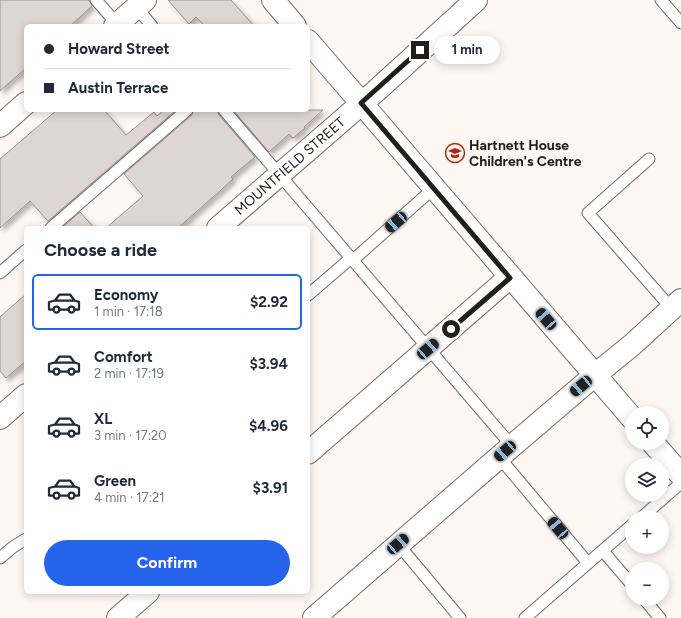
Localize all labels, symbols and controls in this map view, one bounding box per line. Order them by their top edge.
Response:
callout: 1 min [434,36,500,64]
text: Howard Street [68,40,170,58]
route end [411,41,429,59]
text: 1 min [452,42,482,57]
text: Austin Terrace [68,79,168,97]
street label: MOUNTFIELD STREET [231,113,349,219]
place label: Hartnett House Children's Centre [469,137,582,170]
school or university icon: Hartnett House Children's Centre [444,142,466,164]
car [383,210,409,234]
text: Choose a ride [44,239,157,261]
icon: car [46,284,82,320]
text: Economy [94,286,159,304]
text: $2.92 [250,293,288,311]
text: 1 min · 17:18 [94,304,163,319]
car [534,306,558,332]
route start [442,320,460,338]
car [415,337,441,361]
icon: car [46,346,82,382]
text: Comfort [94,348,153,366]
text: $3.94 [249,355,288,373]
text: 2 min · 17:19 [94,366,164,381]
car [568,374,594,398]
map controls [625,406,669,606]
button: locate [625,406,669,450]
icon: car [46,408,82,444]
text: XL [94,410,112,428]
text: $4.96 [249,417,288,435]
text: 3 min · 17:20 [94,428,167,443]
car [492,439,518,463]
button: layers [625,458,669,502]
icon: car [46,470,82,506]
text: Green [94,472,136,490]
text: $3.91 [253,479,288,497]
text: 4 min · 17:21 [94,490,165,505]
button: + [625,510,669,554]
car [546,515,570,541]
car [385,532,411,556]
button: Confirm [44,540,290,586]
button: − [625,562,669,606]

